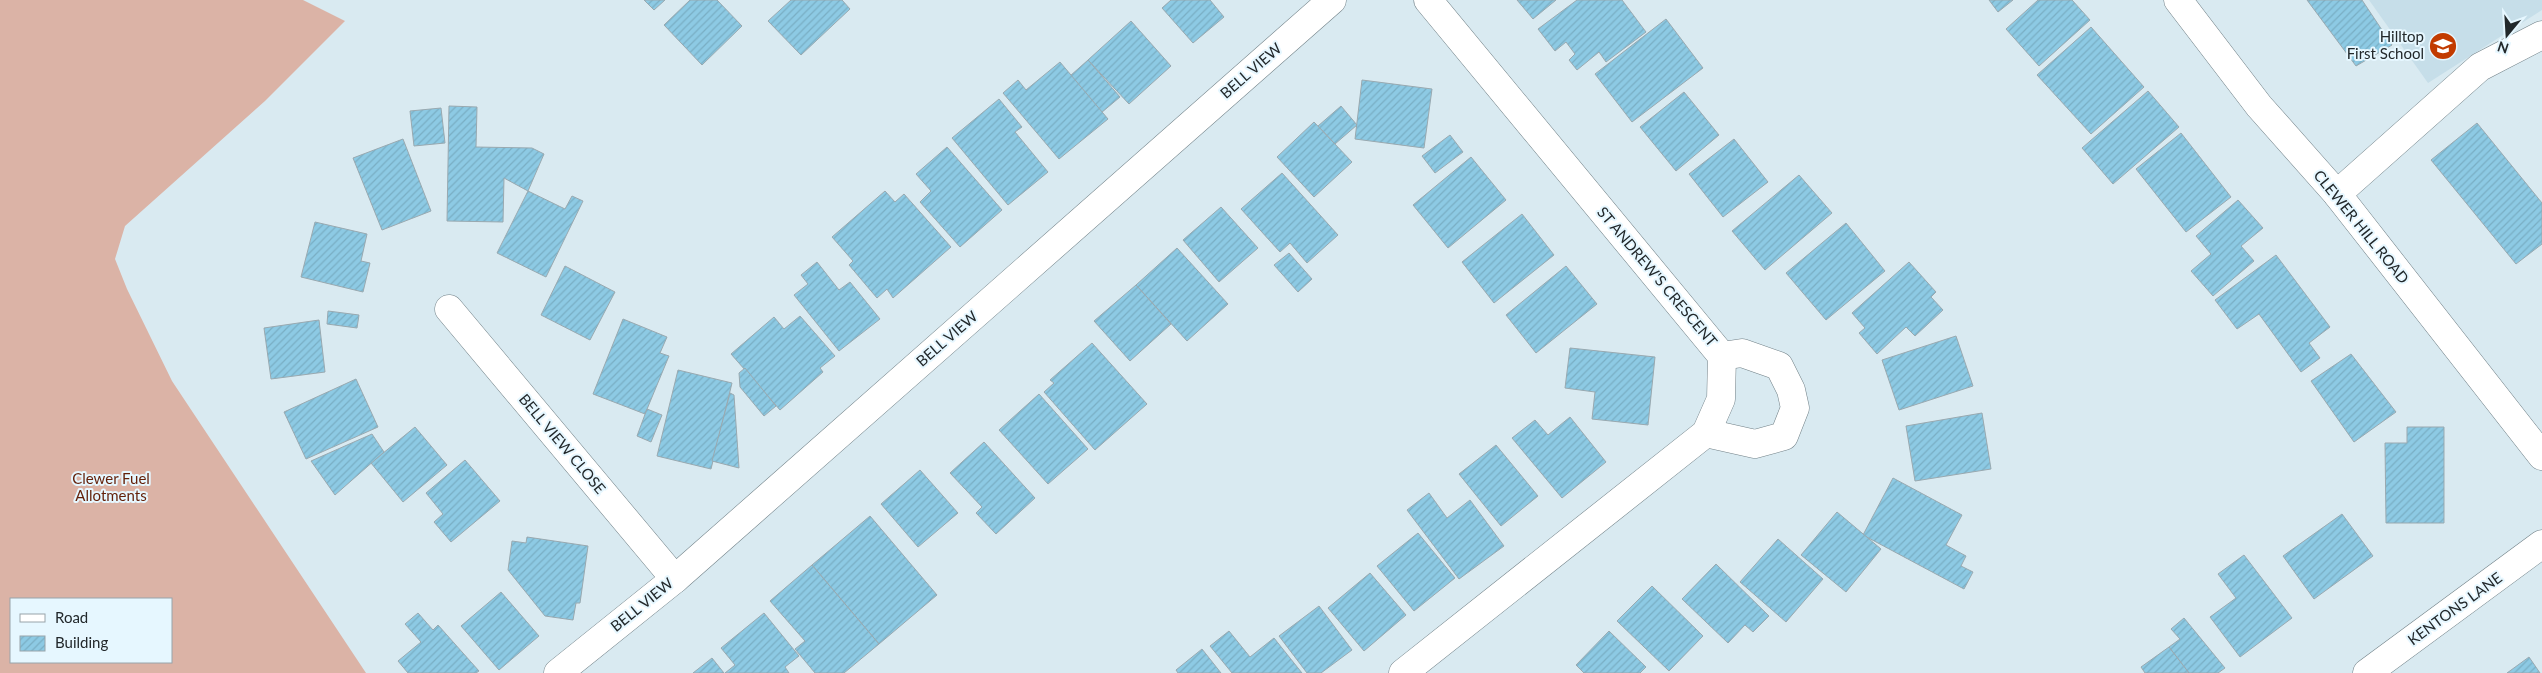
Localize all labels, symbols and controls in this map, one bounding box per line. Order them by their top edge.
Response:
north arrow [2482,10,2532,60]
place label: Hilltop First School [2347,27,2424,62]
school or university icon: Hilltop First School [2428,31,2458,61]
street label: BELL VIEW [1216,38,1285,102]
text: N [2495,38,2511,58]
street label: CLEWER HILL ROAD [2310,166,2413,287]
street label: ST ANDREW'S CRESCENT [1594,203,1722,350]
street label: BELL VIEW [912,306,981,370]
street label: BELL VIEW CLOSE [516,390,610,497]
park label: Clewer Fuel Allotments [72,469,150,504]
street label: KENTONS LANE [2404,568,2505,648]
street label: BELL VIEW [606,573,677,635]
legend [10,598,172,663]
text: Road [55,608,88,626]
text: Building [55,633,108,651]

